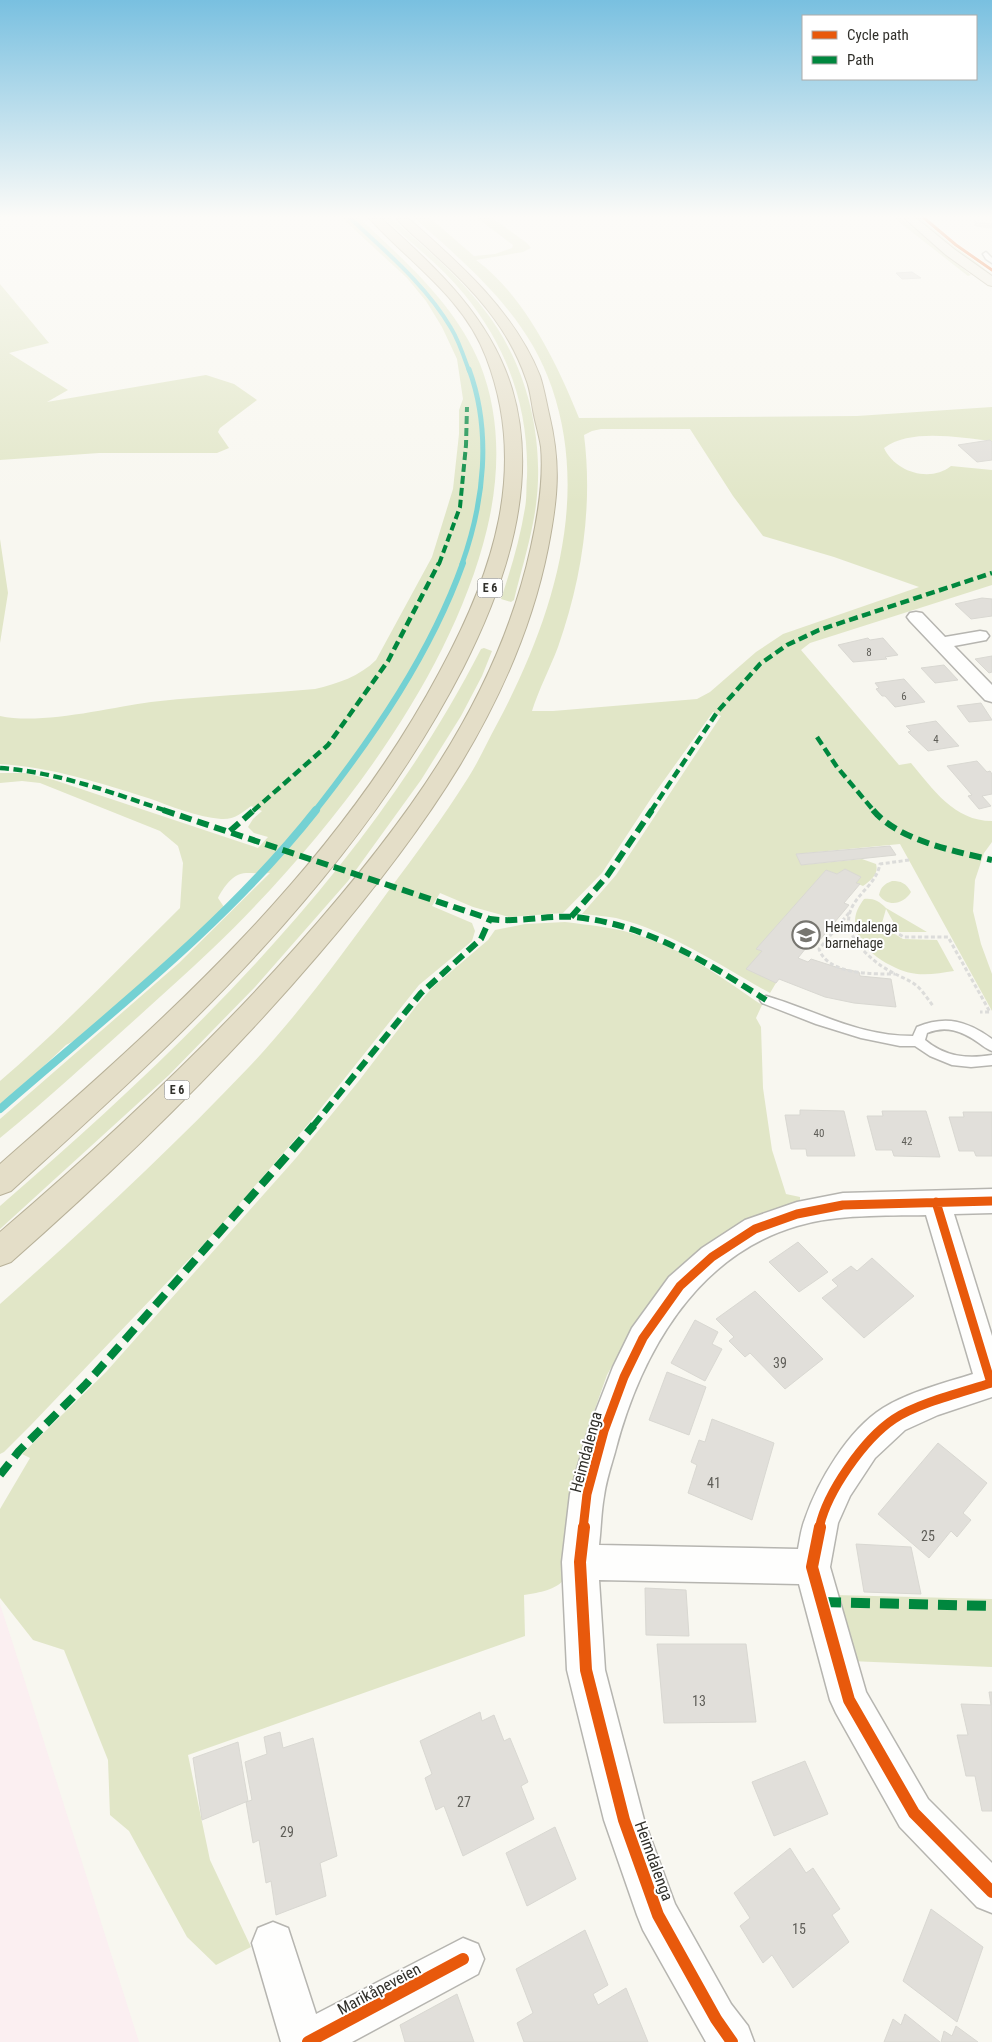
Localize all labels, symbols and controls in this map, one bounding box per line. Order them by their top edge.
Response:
legend [802,15,977,80]
text: Cycle path [847,26,909,44]
text: Path [847,51,874,69]
road number: E 6 [478,578,502,598]
house number: 8 [866,646,872,659]
house number: 6 [901,690,907,703]
house number: 4 [933,733,939,746]
place label: Heimdalenga barnehage [825,919,898,951]
school or university icon: Heimdalenga barnehage [791,920,821,950]
road number: E 6 [164,1080,190,1100]
house number: 40 [814,1127,824,1140]
house number: 42 [902,1135,912,1148]
house number: 39 [773,1355,787,1371]
street label: Heimdalenga [566,1409,606,1495]
house number: 41 [707,1475,721,1491]
house number: 25 [921,1528,935,1544]
house number: 13 [692,1693,706,1709]
house number: 27 [457,1794,471,1810]
street label: Heimdalenga [631,1819,677,1903]
house number: 29 [280,1824,294,1840]
house number: 15 [792,1921,806,1937]
street label: Marikåpeveien [334,1959,424,2019]

